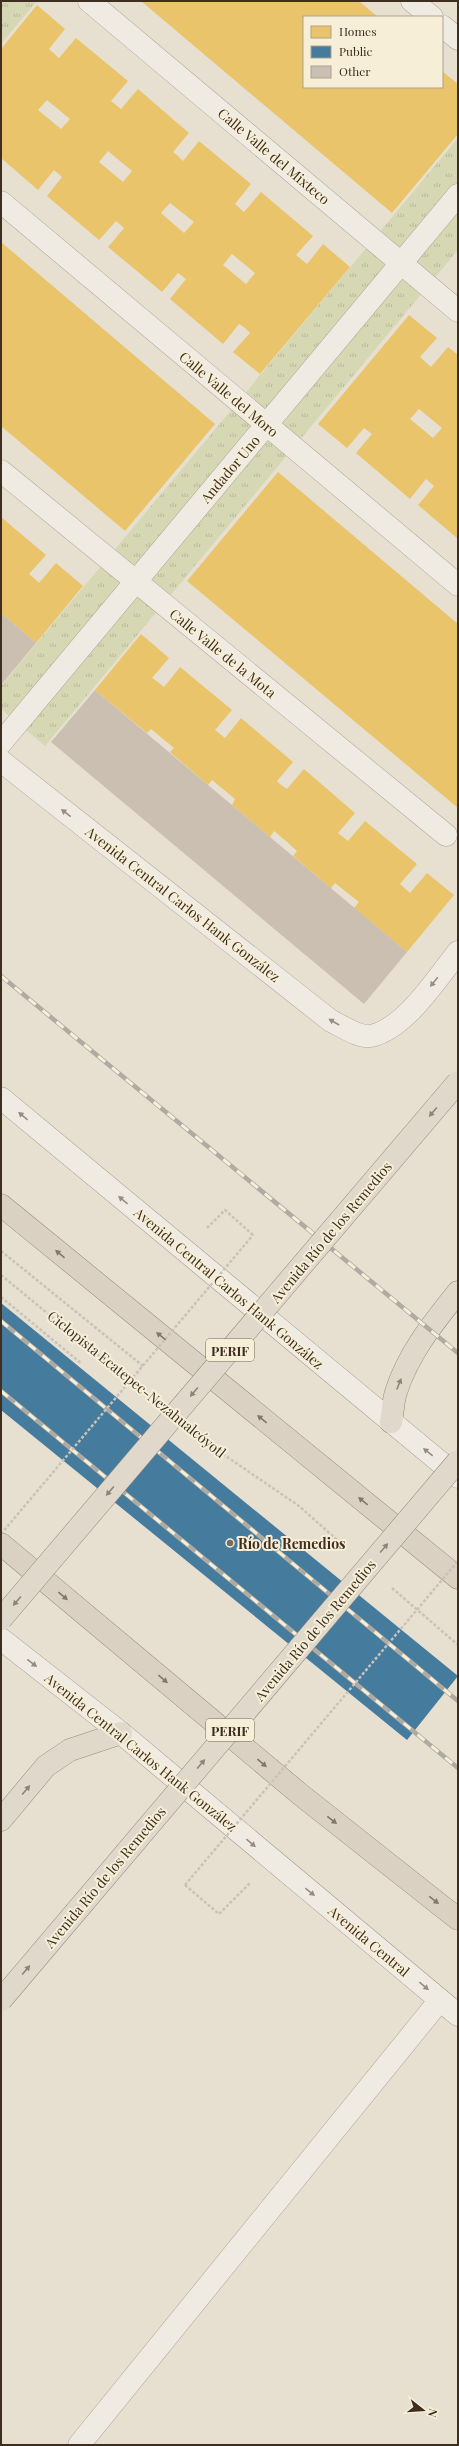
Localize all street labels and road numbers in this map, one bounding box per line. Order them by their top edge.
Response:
street label: Calle Valle del Mixteco [214,103,334,209]
street label: Calle Valle del Moro [175,347,283,441]
street label: Andador Uno [195,431,264,508]
street label: Calle Valle de la Mota [166,604,280,702]
street label: Avenida Central Carlos Hank González [81,821,284,986]
street label: Avenida Río de los Remedios [265,1157,396,1308]
street label: Avenida Central Carlos Hank González [129,1202,328,1373]
street label: Ciclopista Ecatepec-Nezahualcóyotl [44,1306,230,1462]
road number: PERIF [206,1339,254,1361]
street label: Avenida Río de los Remedios [249,1555,380,1706]
street label: Avenida Central Carlos Hank González [40,1668,241,1836]
road number: PERIF [206,1719,254,1741]
street label: Avenida Río de los Remedios [39,1802,170,1953]
street label: Avenida Central [324,1901,414,1981]

